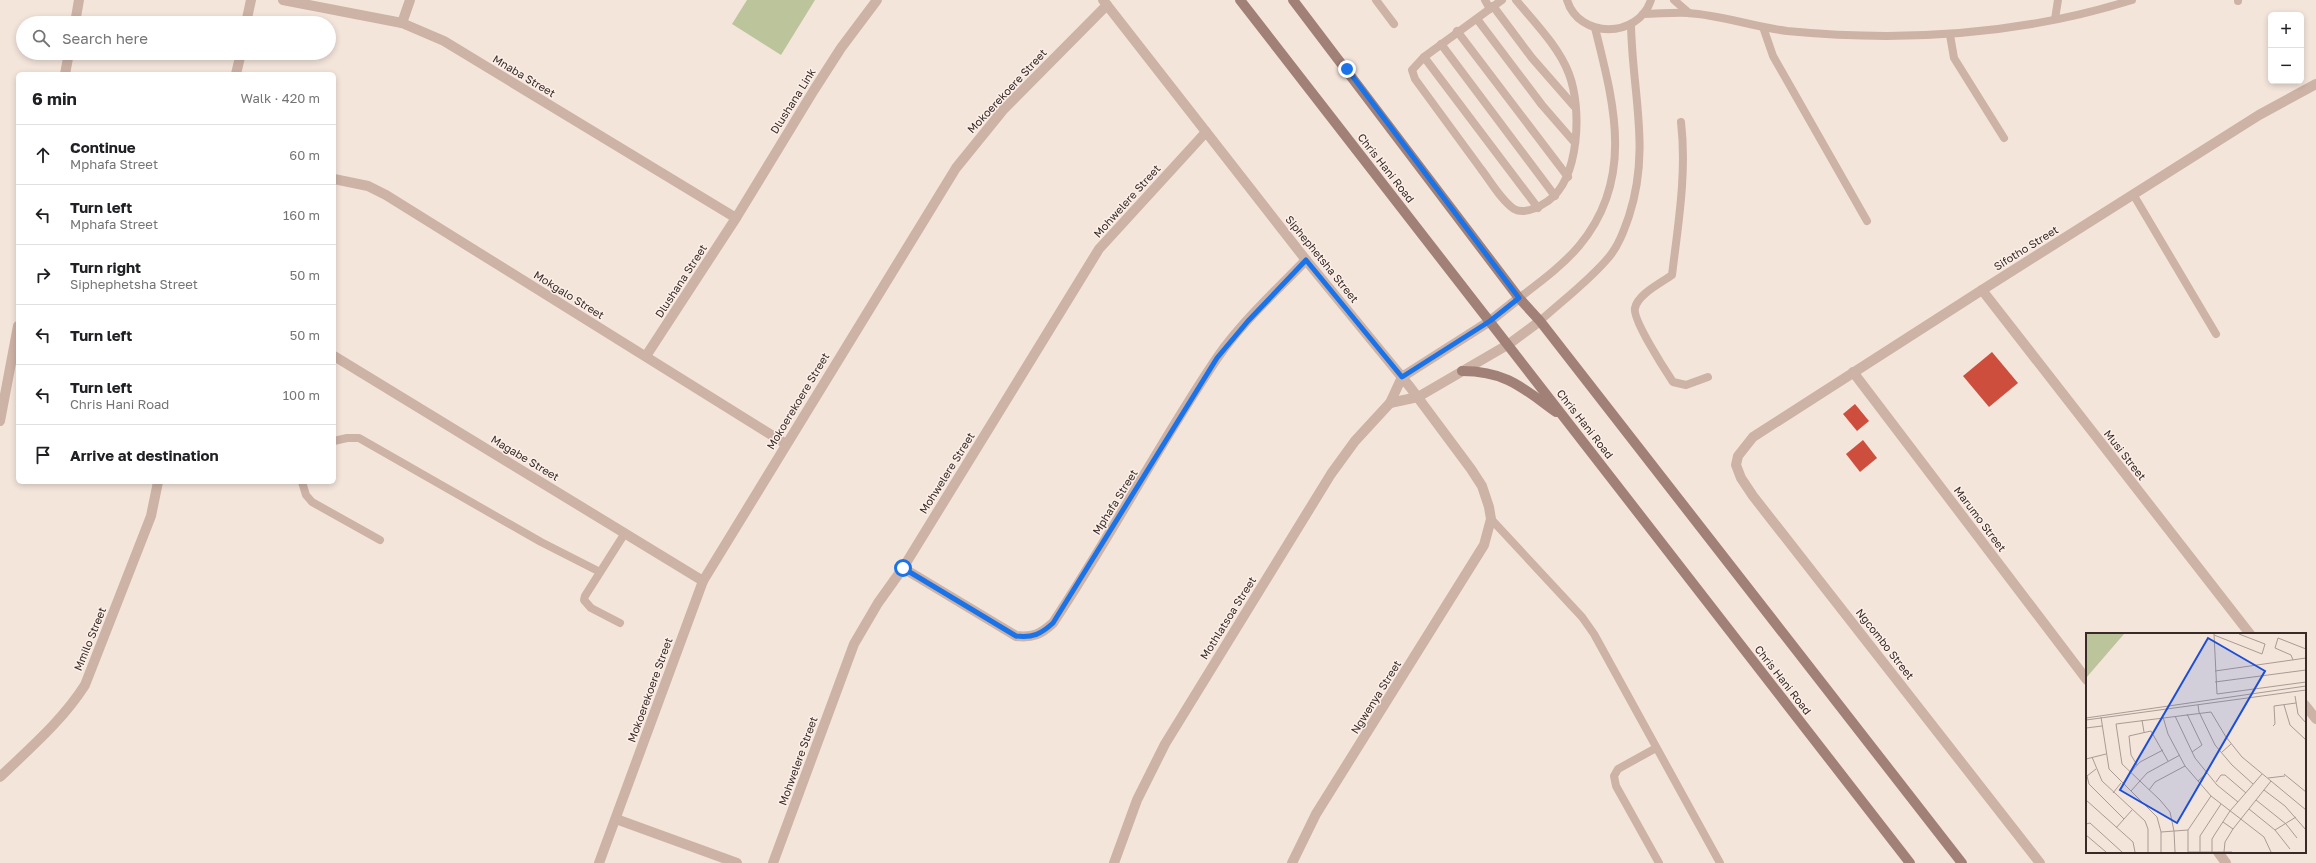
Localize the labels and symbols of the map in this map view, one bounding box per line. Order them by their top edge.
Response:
street label: Mokoerekoere Street [964,46,1049,135]
street label: Mnaba Street [491,52,558,99]
route end [1338,60,1356,78]
street label: Dlushana Link [767,66,818,136]
street label: Chris Hani Road [1355,131,1417,205]
street label: Mohwelere Street [1090,162,1163,240]
street label: Siphephetsha Street [1283,213,1362,305]
street label: Sifotho Street [1991,223,2060,273]
street label: Dlushana Street [652,242,709,320]
street label: Mokgalo Street [532,268,607,321]
street label: Mokoerekoere Street [764,350,832,451]
street label: Chris Hani Road [1554,387,1616,461]
street label: Musi Street [2102,427,2149,482]
street label: Mohwelere Street [916,430,977,516]
street label: Magabe Street [489,432,562,483]
street label: Mphafa Street [1089,467,1140,537]
street label: Marumo Street [1952,484,2009,554]
route start [894,559,912,577]
street label: Mothlatsoa Street [1197,574,1258,662]
street label: Mmilo Street [71,605,108,673]
street label: Ngcombo Street [1854,606,1917,682]
inset map [2086,633,2306,853]
street label: Mokoerekoere Street [625,636,675,744]
street label: Chris Hani Road [1752,643,1814,717]
street label: Ngwenya Street [1348,658,1403,736]
street label: Mohwelere Street [775,715,820,807]

